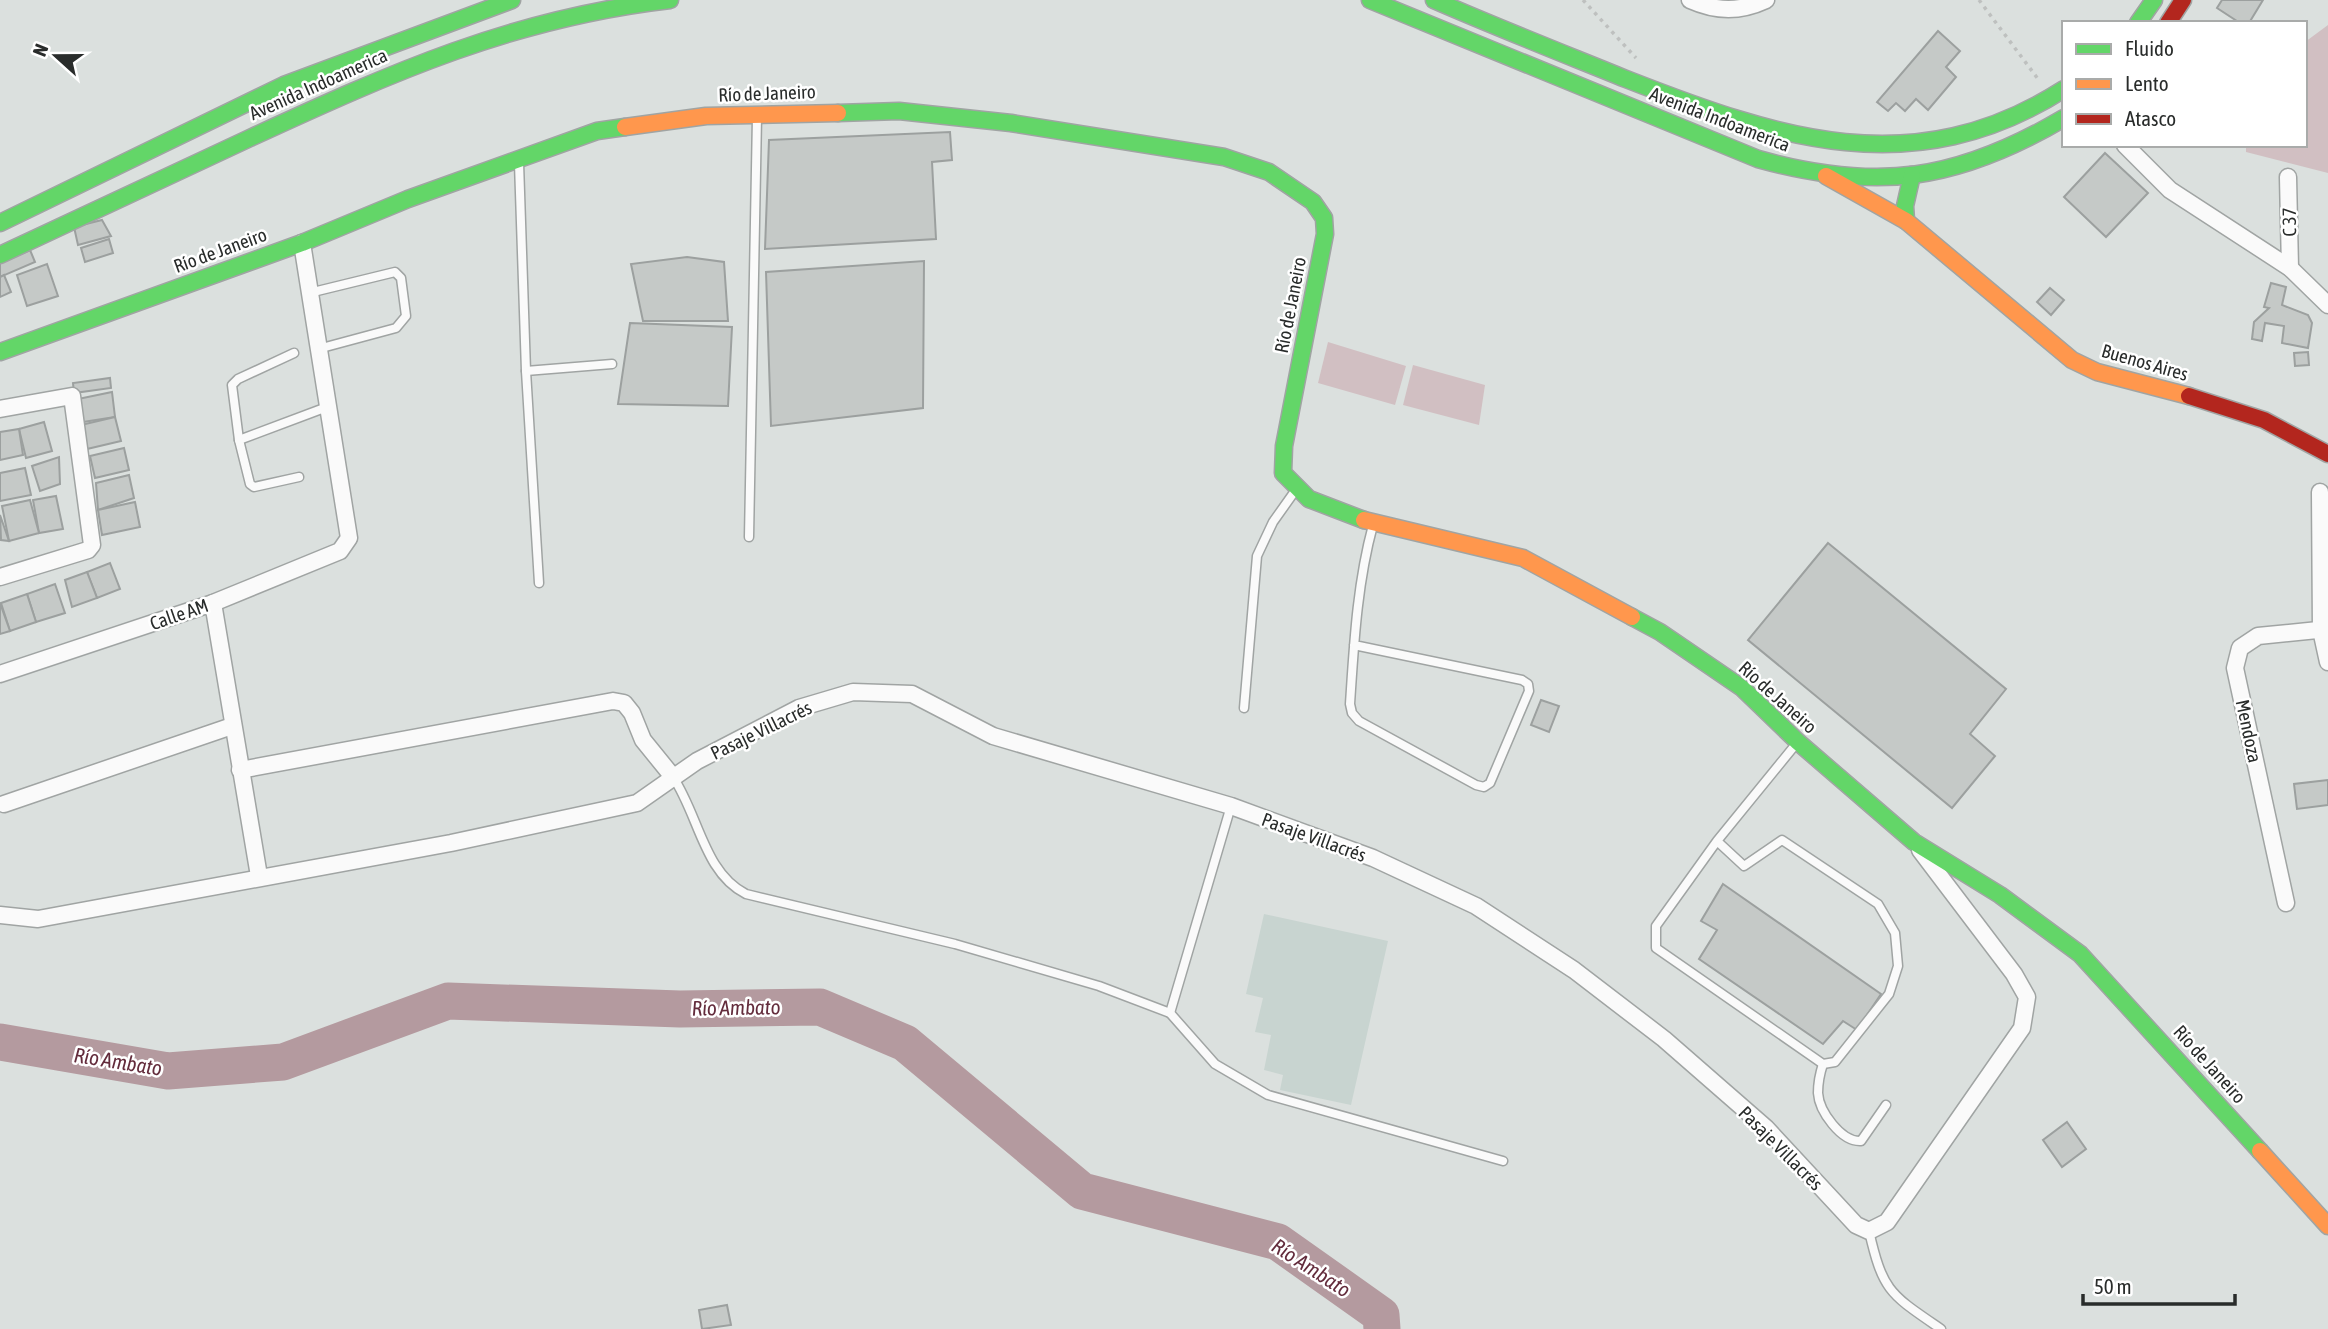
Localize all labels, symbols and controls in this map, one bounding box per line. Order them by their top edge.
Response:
north arrow [21,21,91,91]
legend [2062,21,2307,147]
text: Fluido [2125,36,2174,60]
text: N [28,41,52,59]
street label: Avenida Indoamerica [246,44,390,124]
text: Lento [2125,71,2169,95]
street label: Río de Janeiro [718,80,816,106]
street label: Avenida Indoamerica [1647,82,1793,156]
text: Atasco [2125,106,2176,130]
street label: C 37 [2278,207,2300,237]
street label: Río de Janeiro [171,223,270,277]
street label: Río de Janeiro [1270,255,1310,355]
street label: Buenos Aires [2099,339,2191,385]
street label: Calle AM [147,594,211,634]
street label: Río de Janeiro [1734,656,1822,738]
street label: Pasaje Villacrés [707,696,815,764]
street label: Mendoza [2232,697,2266,765]
street label: Pasaje Villacrés [1259,808,1369,866]
water label: Río Ambato [691,994,781,1020]
street label: Río de Janeiro [2169,1020,2251,1108]
water label: Río Ambato [72,1042,164,1080]
street label: Pasaje Villacrés [1735,1102,1828,1195]
water label: Río Ambato [1268,1233,1355,1302]
scale bar [2083,1262,2235,1306]
text: 50 m [2094,1274,2132,1298]

